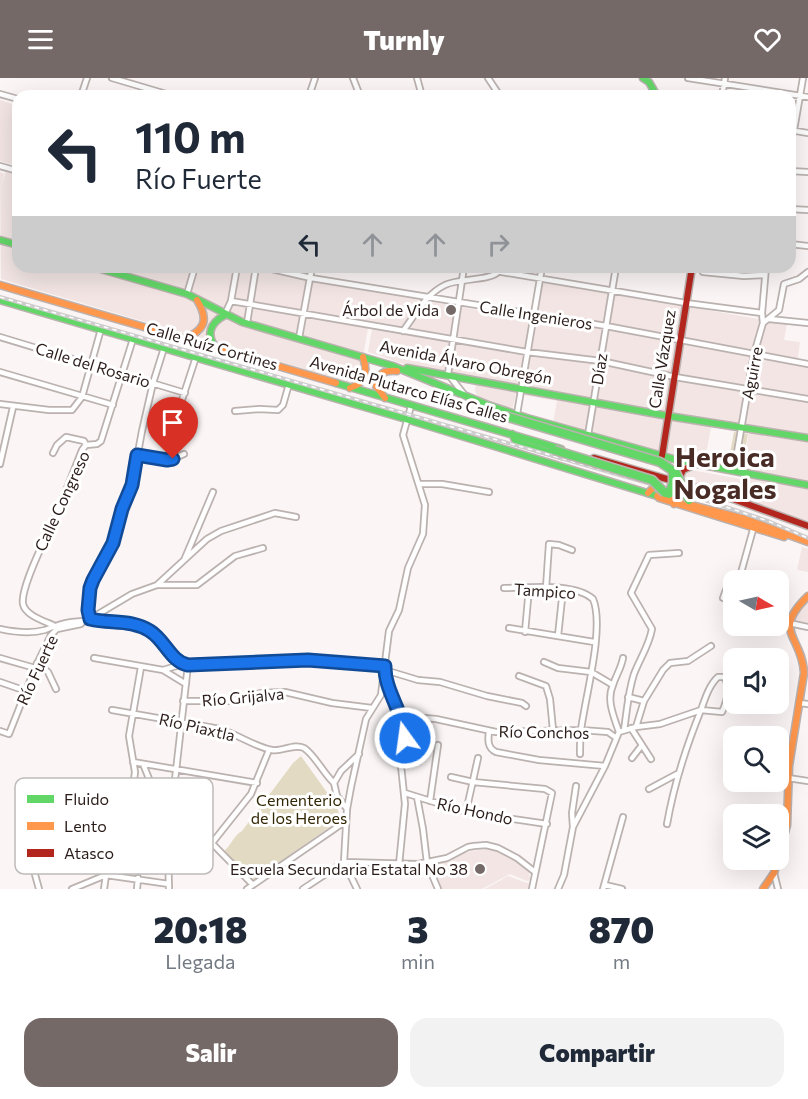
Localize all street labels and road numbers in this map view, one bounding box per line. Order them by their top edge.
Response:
street label: Calle Ingenieros [478,296,594,333]
street label: Calle Vázquez [644,308,679,410]
street label: Calle Ruíz Cortines [144,318,280,373]
street label: Avenida Álvaro Obregón [378,335,554,388]
street label: Calle del Rosario [33,338,153,391]
street label: Aguirre [737,345,766,401]
street label: Avenida Plutarco Elías Calles [308,351,510,426]
street label: Díaz [587,351,610,386]
street label: Calle Congreso [30,448,93,554]
street label: Tampico [513,579,577,602]
street label: Río Fuerte [12,632,61,708]
street label: Río Grijalva [201,683,285,710]
street label: Río Piaxtla [157,709,237,744]
street label: Río Conchos [498,721,590,742]
street label: Río Hondo [435,793,515,828]

